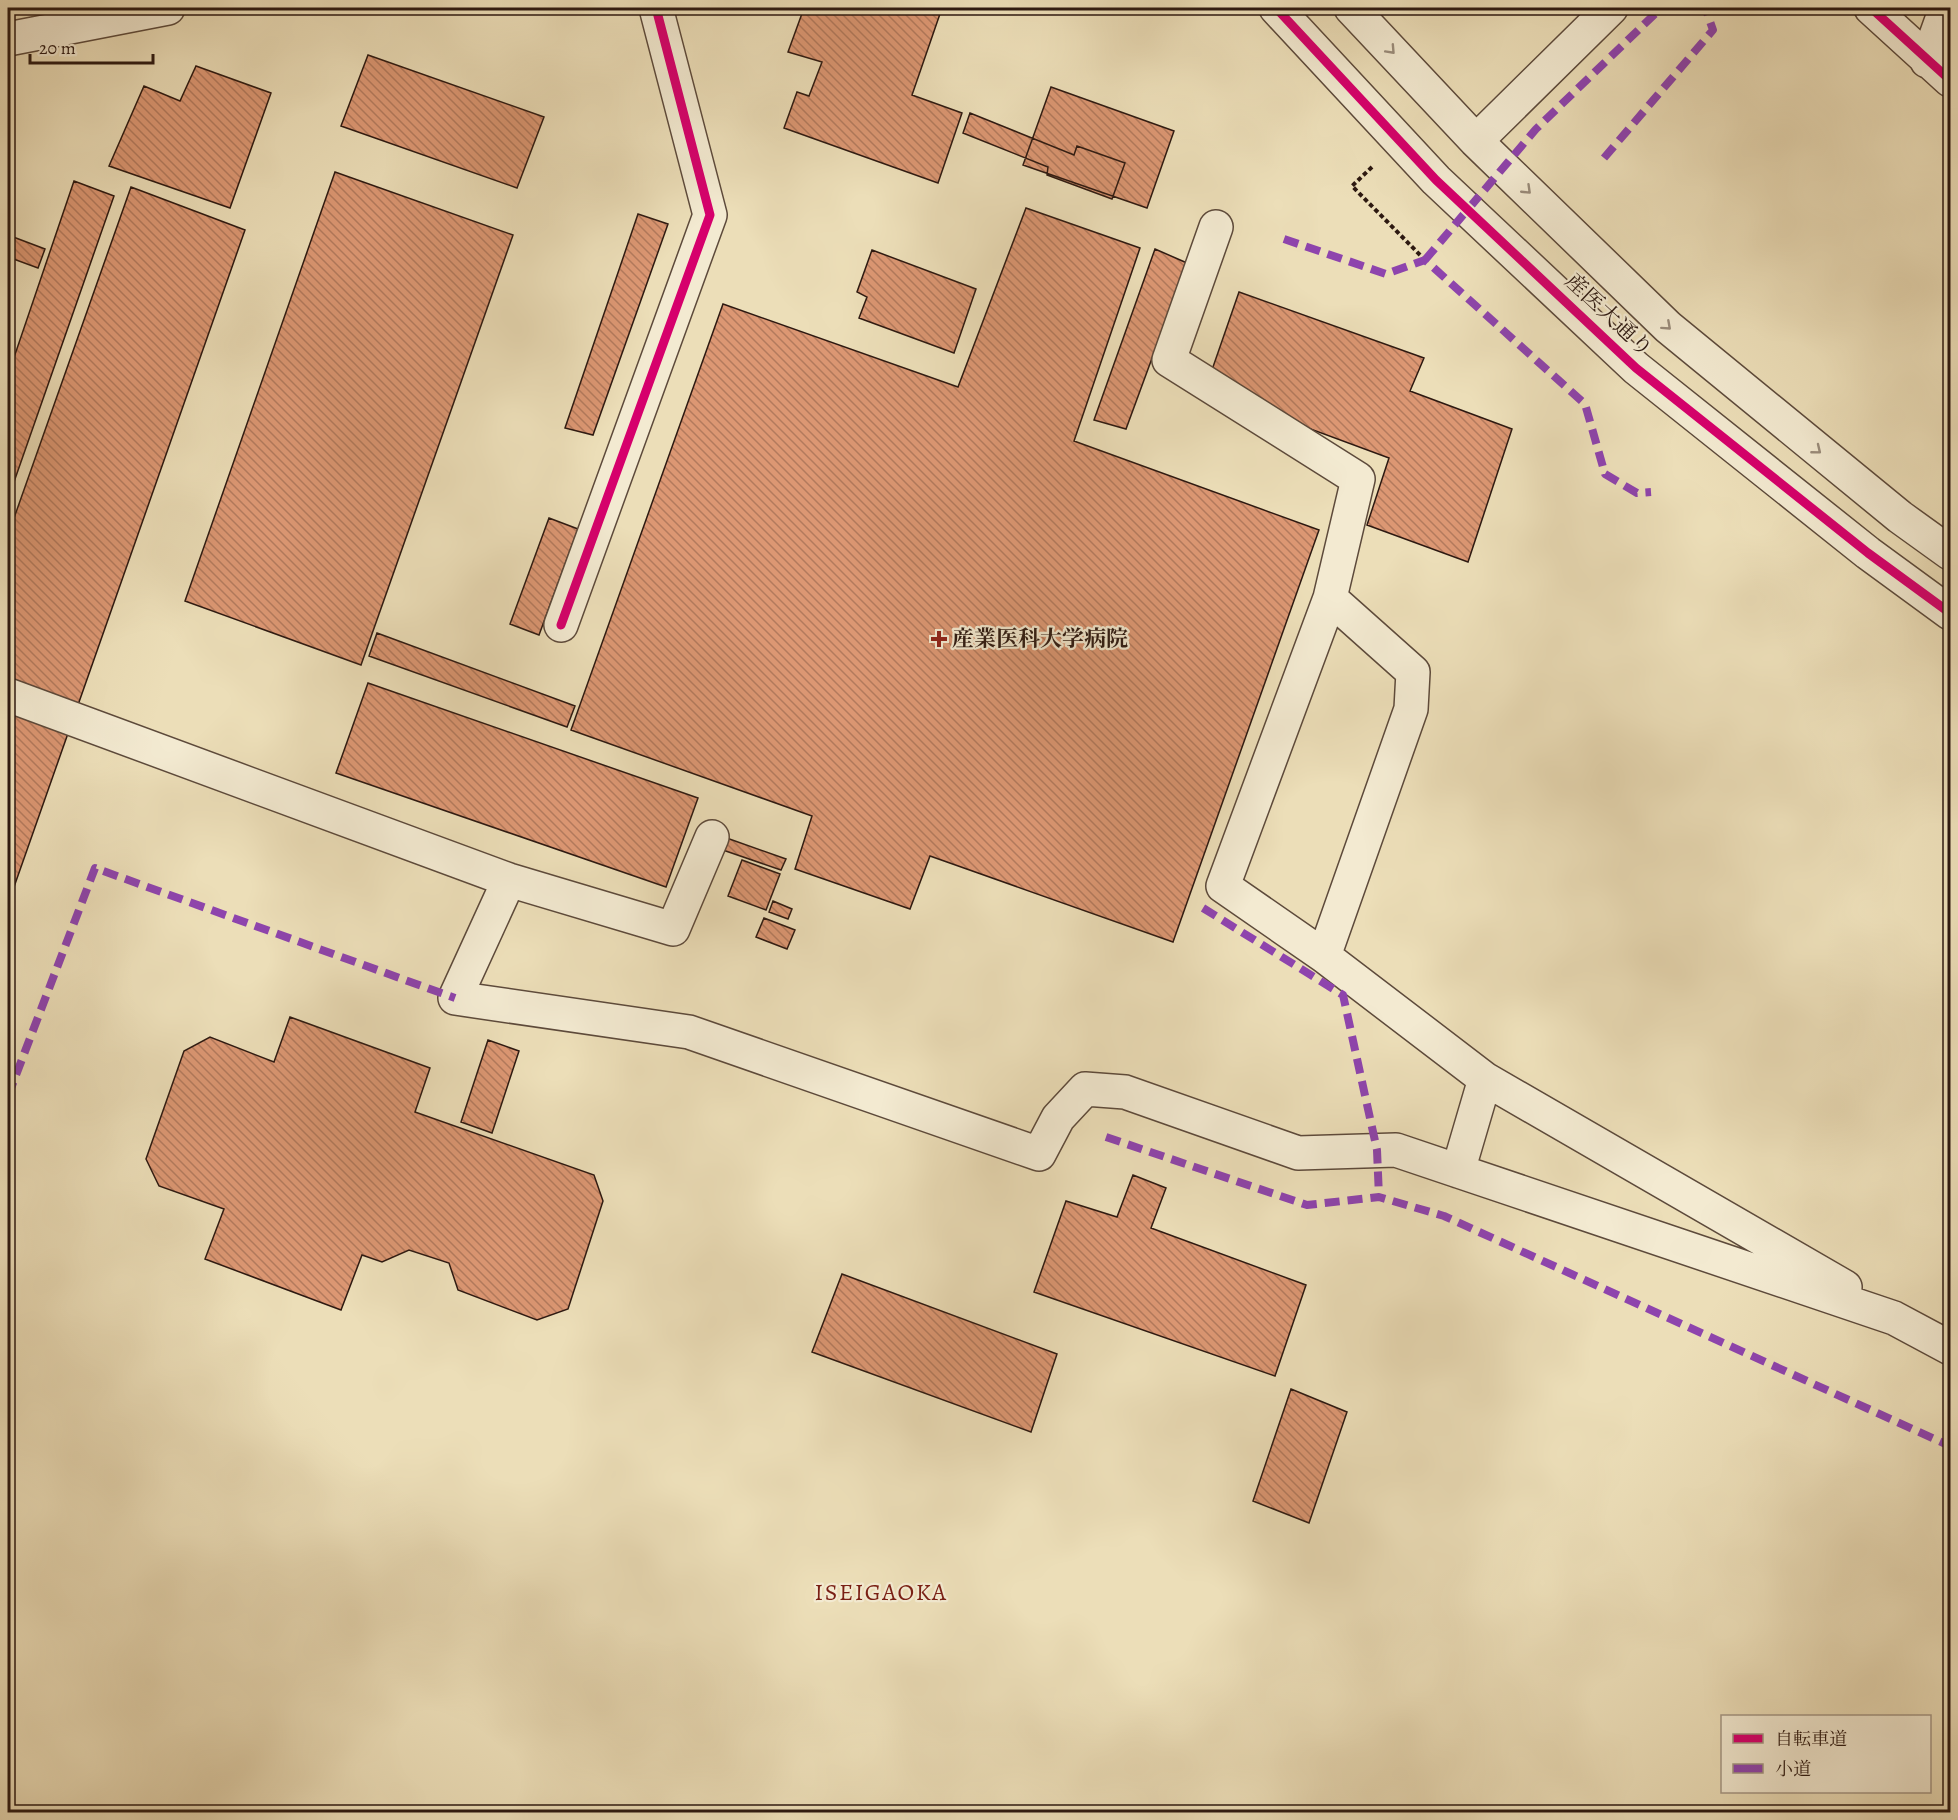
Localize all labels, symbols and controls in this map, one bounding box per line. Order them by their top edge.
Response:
scale bar [30,27,153,65]
text: 20 m [39,36,76,60]
one-way arrow [1384,44,1395,54]
one-way arrow [1519,183,1530,194]
street label: 産医大通り [1559,267,1659,363]
one-way arrow [1660,319,1671,330]
one-way arrow [1811,442,1822,453]
place label: 産業医科大学病院 [952,624,1128,654]
marker: 産業医科大学病院 [930,630,948,648]
district label: ISEIGAOKA [815,1576,947,1608]
legend [1721,1715,1931,1793]
text: 自転車道 [1775,1727,1847,1751]
text: 小道 [1775,1757,1811,1781]

